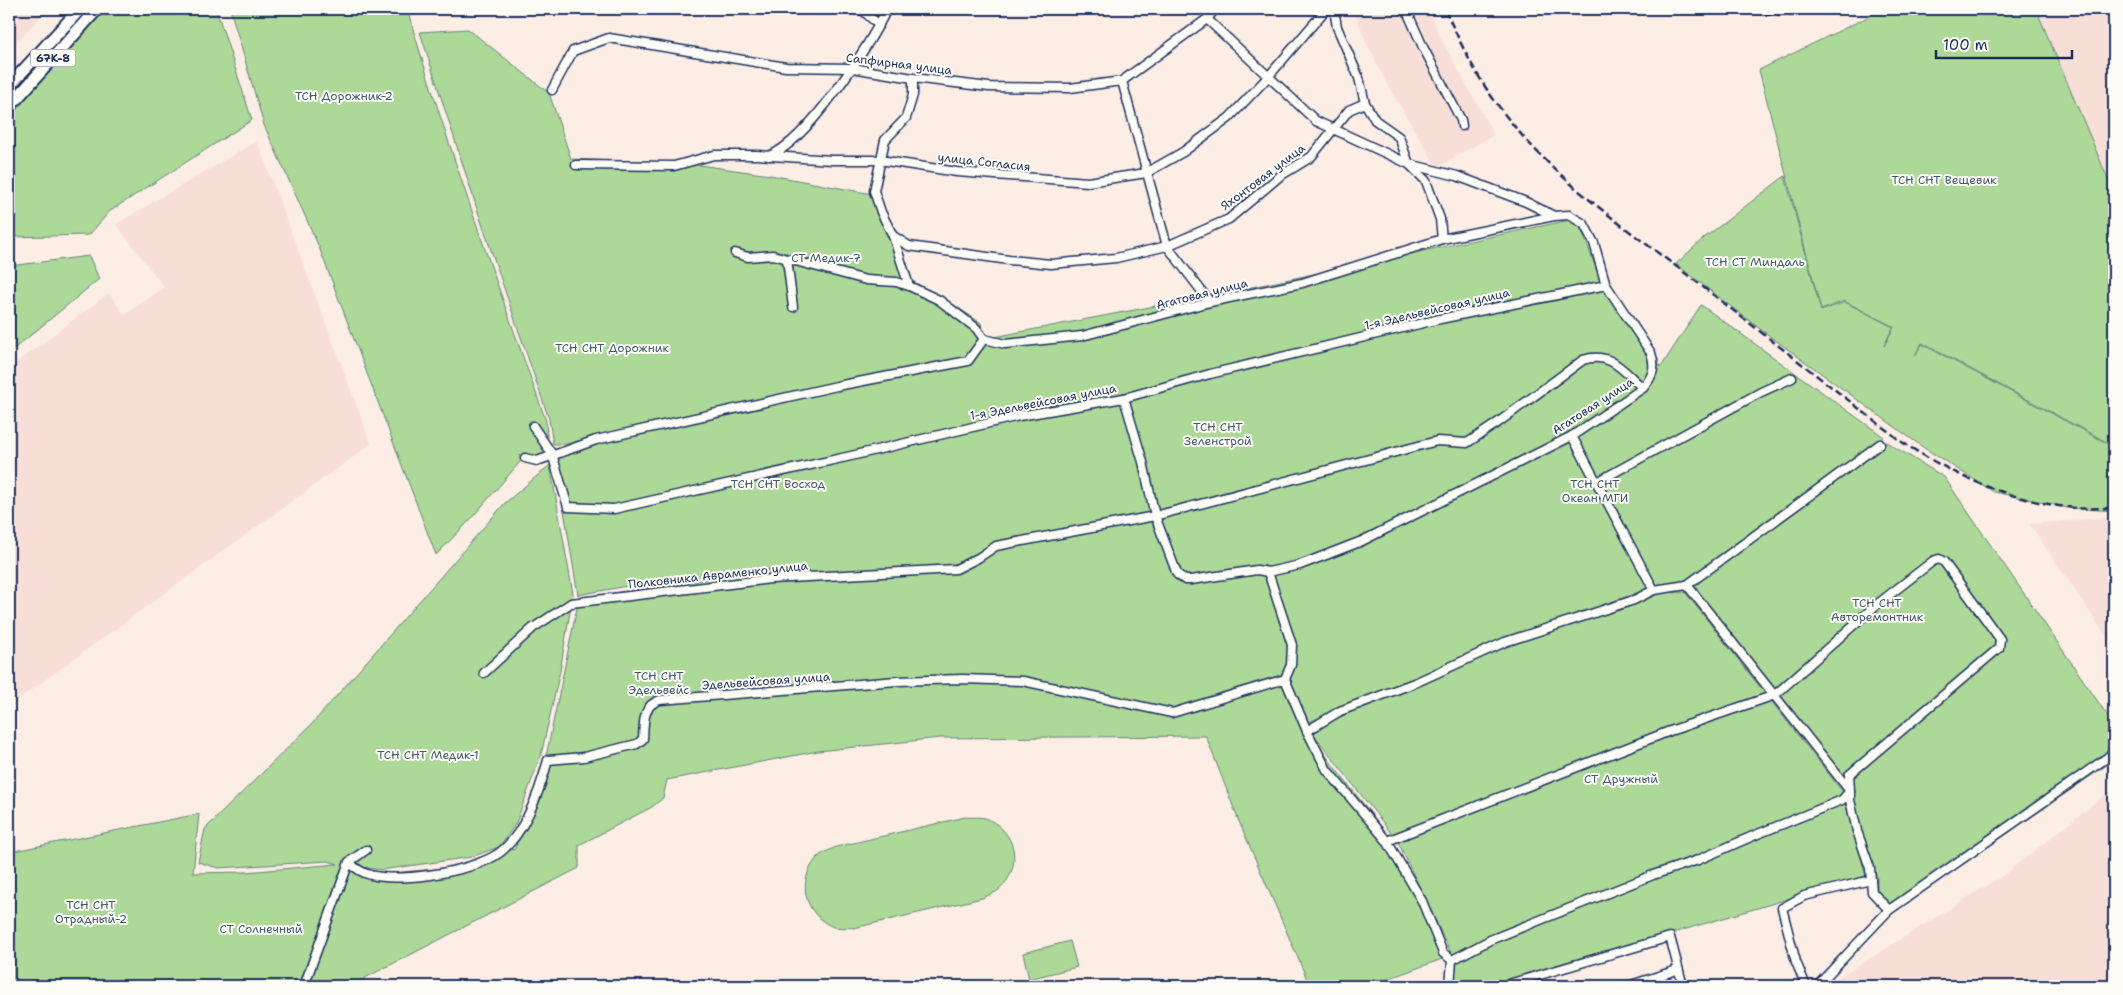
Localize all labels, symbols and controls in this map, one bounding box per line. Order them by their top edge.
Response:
scale bar [1936,28,2072,60]
text: 100 m [1943,35,1988,55]
road number: 67К-8 [30,49,76,66]
street label: Сапфирная улица [845,50,954,79]
park label: ТСН Дорожник-2 [295,88,393,104]
street label: Яхонтовая улица [1218,140,1309,214]
street label: улица Согласия [937,149,1031,175]
park label: ТСН СНТ Вещевик [1891,172,1997,188]
park label: СТ Медик-7 [791,250,861,266]
park label: ТСН СТ Миндаль [1705,254,1805,270]
street label: Агатовая улица [1154,275,1250,313]
street label: 1-я Эдельвейсовая улица [1363,284,1512,334]
park label: ТСН СНТ Дорожник [555,340,669,356]
street label: Агатовая улица [1549,373,1637,438]
street label: 1-я Эдельвейсовая улица [968,380,1118,424]
park label: ТСН СНТ Зеленстрой [1184,419,1252,449]
park label: ТСН СНТ Восход [731,476,826,492]
park label: ТСН СНТ Океан МГИ [1562,476,1628,506]
street label: Полковника Авраменко улица [627,558,809,592]
park label: ТСН СНТ Авторемонтник [1831,595,1924,625]
park label: ТСН СНТ Эдельвейс [629,668,689,698]
street label: Эдельвейсовая улица [701,669,831,693]
park label: ТСН СНТ Медик-1 [377,747,479,763]
park label: СТ Дружный [1584,771,1658,787]
park label: ТСН СНТ Отрадный-2 [55,897,127,927]
park label: СТ Солнечный [219,921,303,937]

